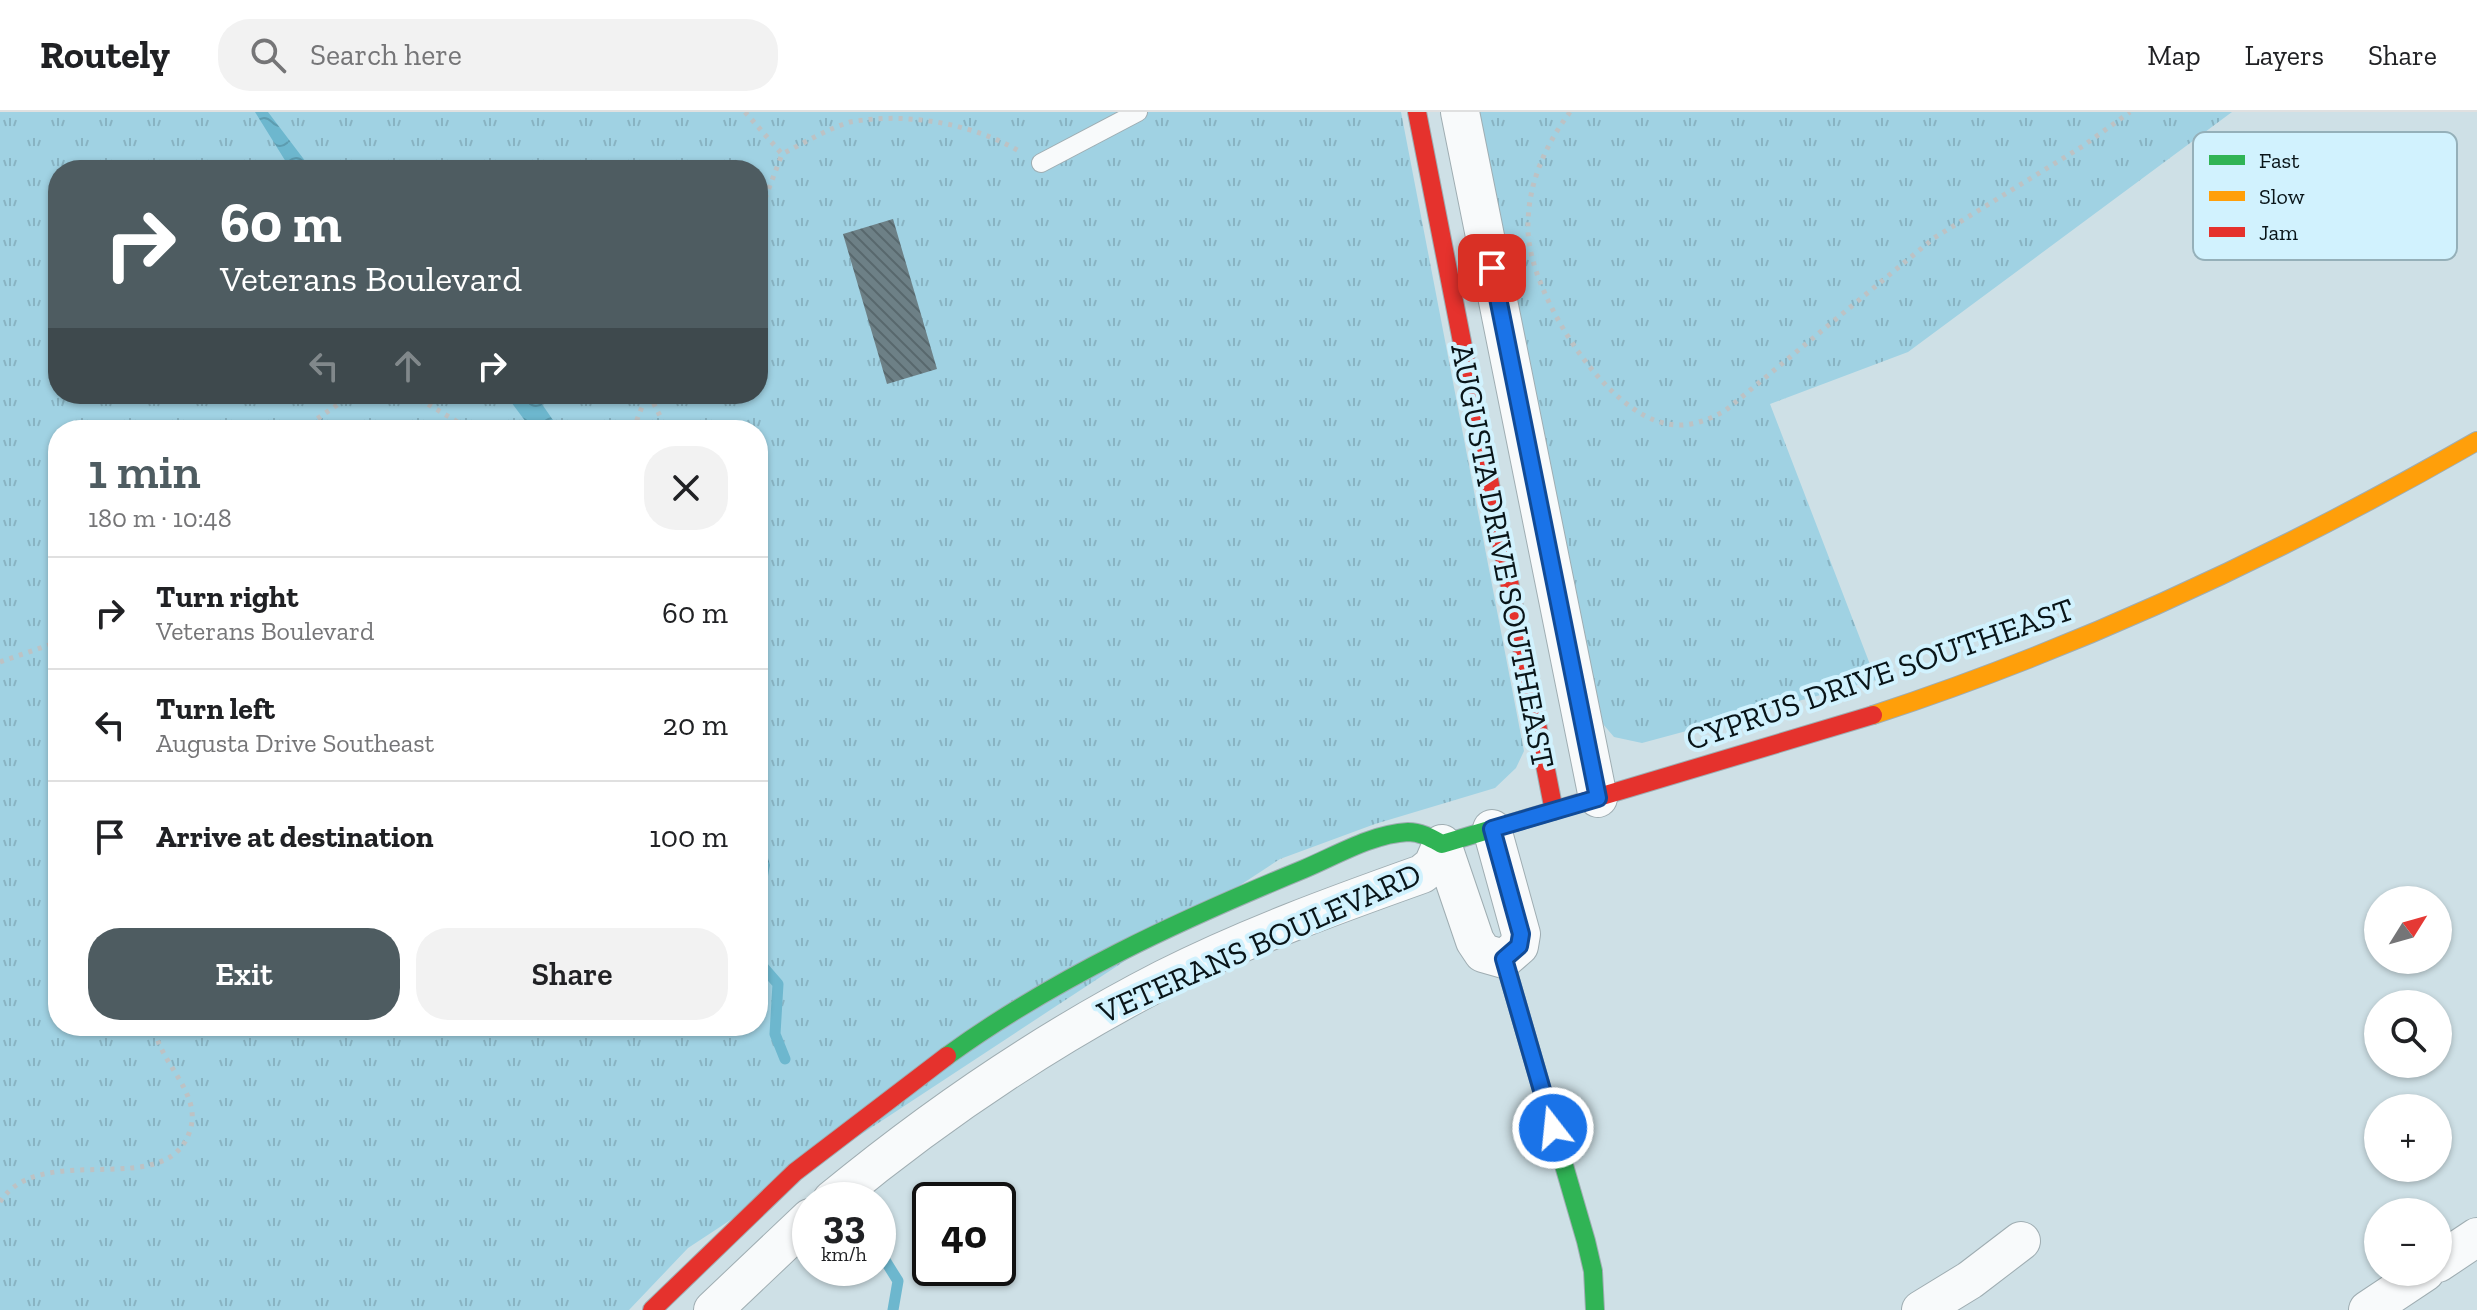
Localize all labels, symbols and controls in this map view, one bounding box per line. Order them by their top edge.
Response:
search box [218,19,778,91]
text: Routely [40,32,170,78]
icon: search [246,33,290,77]
text: Search here [310,37,462,73]
text: Map [2147,39,2201,72]
text: Layers [2245,39,2324,72]
text: Share [2368,39,2437,72]
legend [2193,132,2457,260]
text: Fast [2259,147,2300,174]
text: Slow [2259,183,2305,210]
text: 60 m [220,189,342,256]
icon: right [88,192,192,296]
text: Jam [2259,219,2298,246]
pin [1458,234,1526,302]
icon: arrive [1470,246,1514,290]
text: Veterans Boulevard [220,257,522,300]
street label: AUGUSTA DRIVE SOUTHEAST [1443,340,1563,772]
icon: left [302,344,346,388]
icon: ahead [386,344,430,388]
icon: right [470,344,514,388]
text: 1 min [88,443,201,500]
button: close [644,446,728,530]
text: 180 m · 10:48 [88,502,232,534]
text: Turn right [156,579,298,615]
street label: CYPRUS DRIVE SOUTHEAST [1681,590,2079,758]
icon: right [88,591,132,635]
text: 60 m [662,595,728,631]
text: Veterans Boulevard [156,615,374,647]
text: Turn left [156,691,275,727]
icon: left [88,703,132,747]
text: 20 m [663,707,728,743]
text: Augusta Drive Southeast [156,727,434,759]
icon: arrive [88,815,132,859]
text: Arrive at destination [156,819,433,855]
text: 100 m [649,819,728,855]
street label: VETERANS BOULEVARD [1091,855,1427,1032]
north arrow [2364,886,2452,974]
map controls [2364,886,2452,1286]
button: Exit [88,928,400,1020]
button: Share [416,928,728,1020]
button: search [2364,990,2452,1078]
position arrow [1511,1086,1595,1170]
button: + [2364,1094,2452,1182]
speed limit sign: 40 [912,1182,1016,1286]
button: − [2364,1198,2452,1286]
text: 33 [823,1200,865,1248]
text: km/h [821,1242,867,1266]

